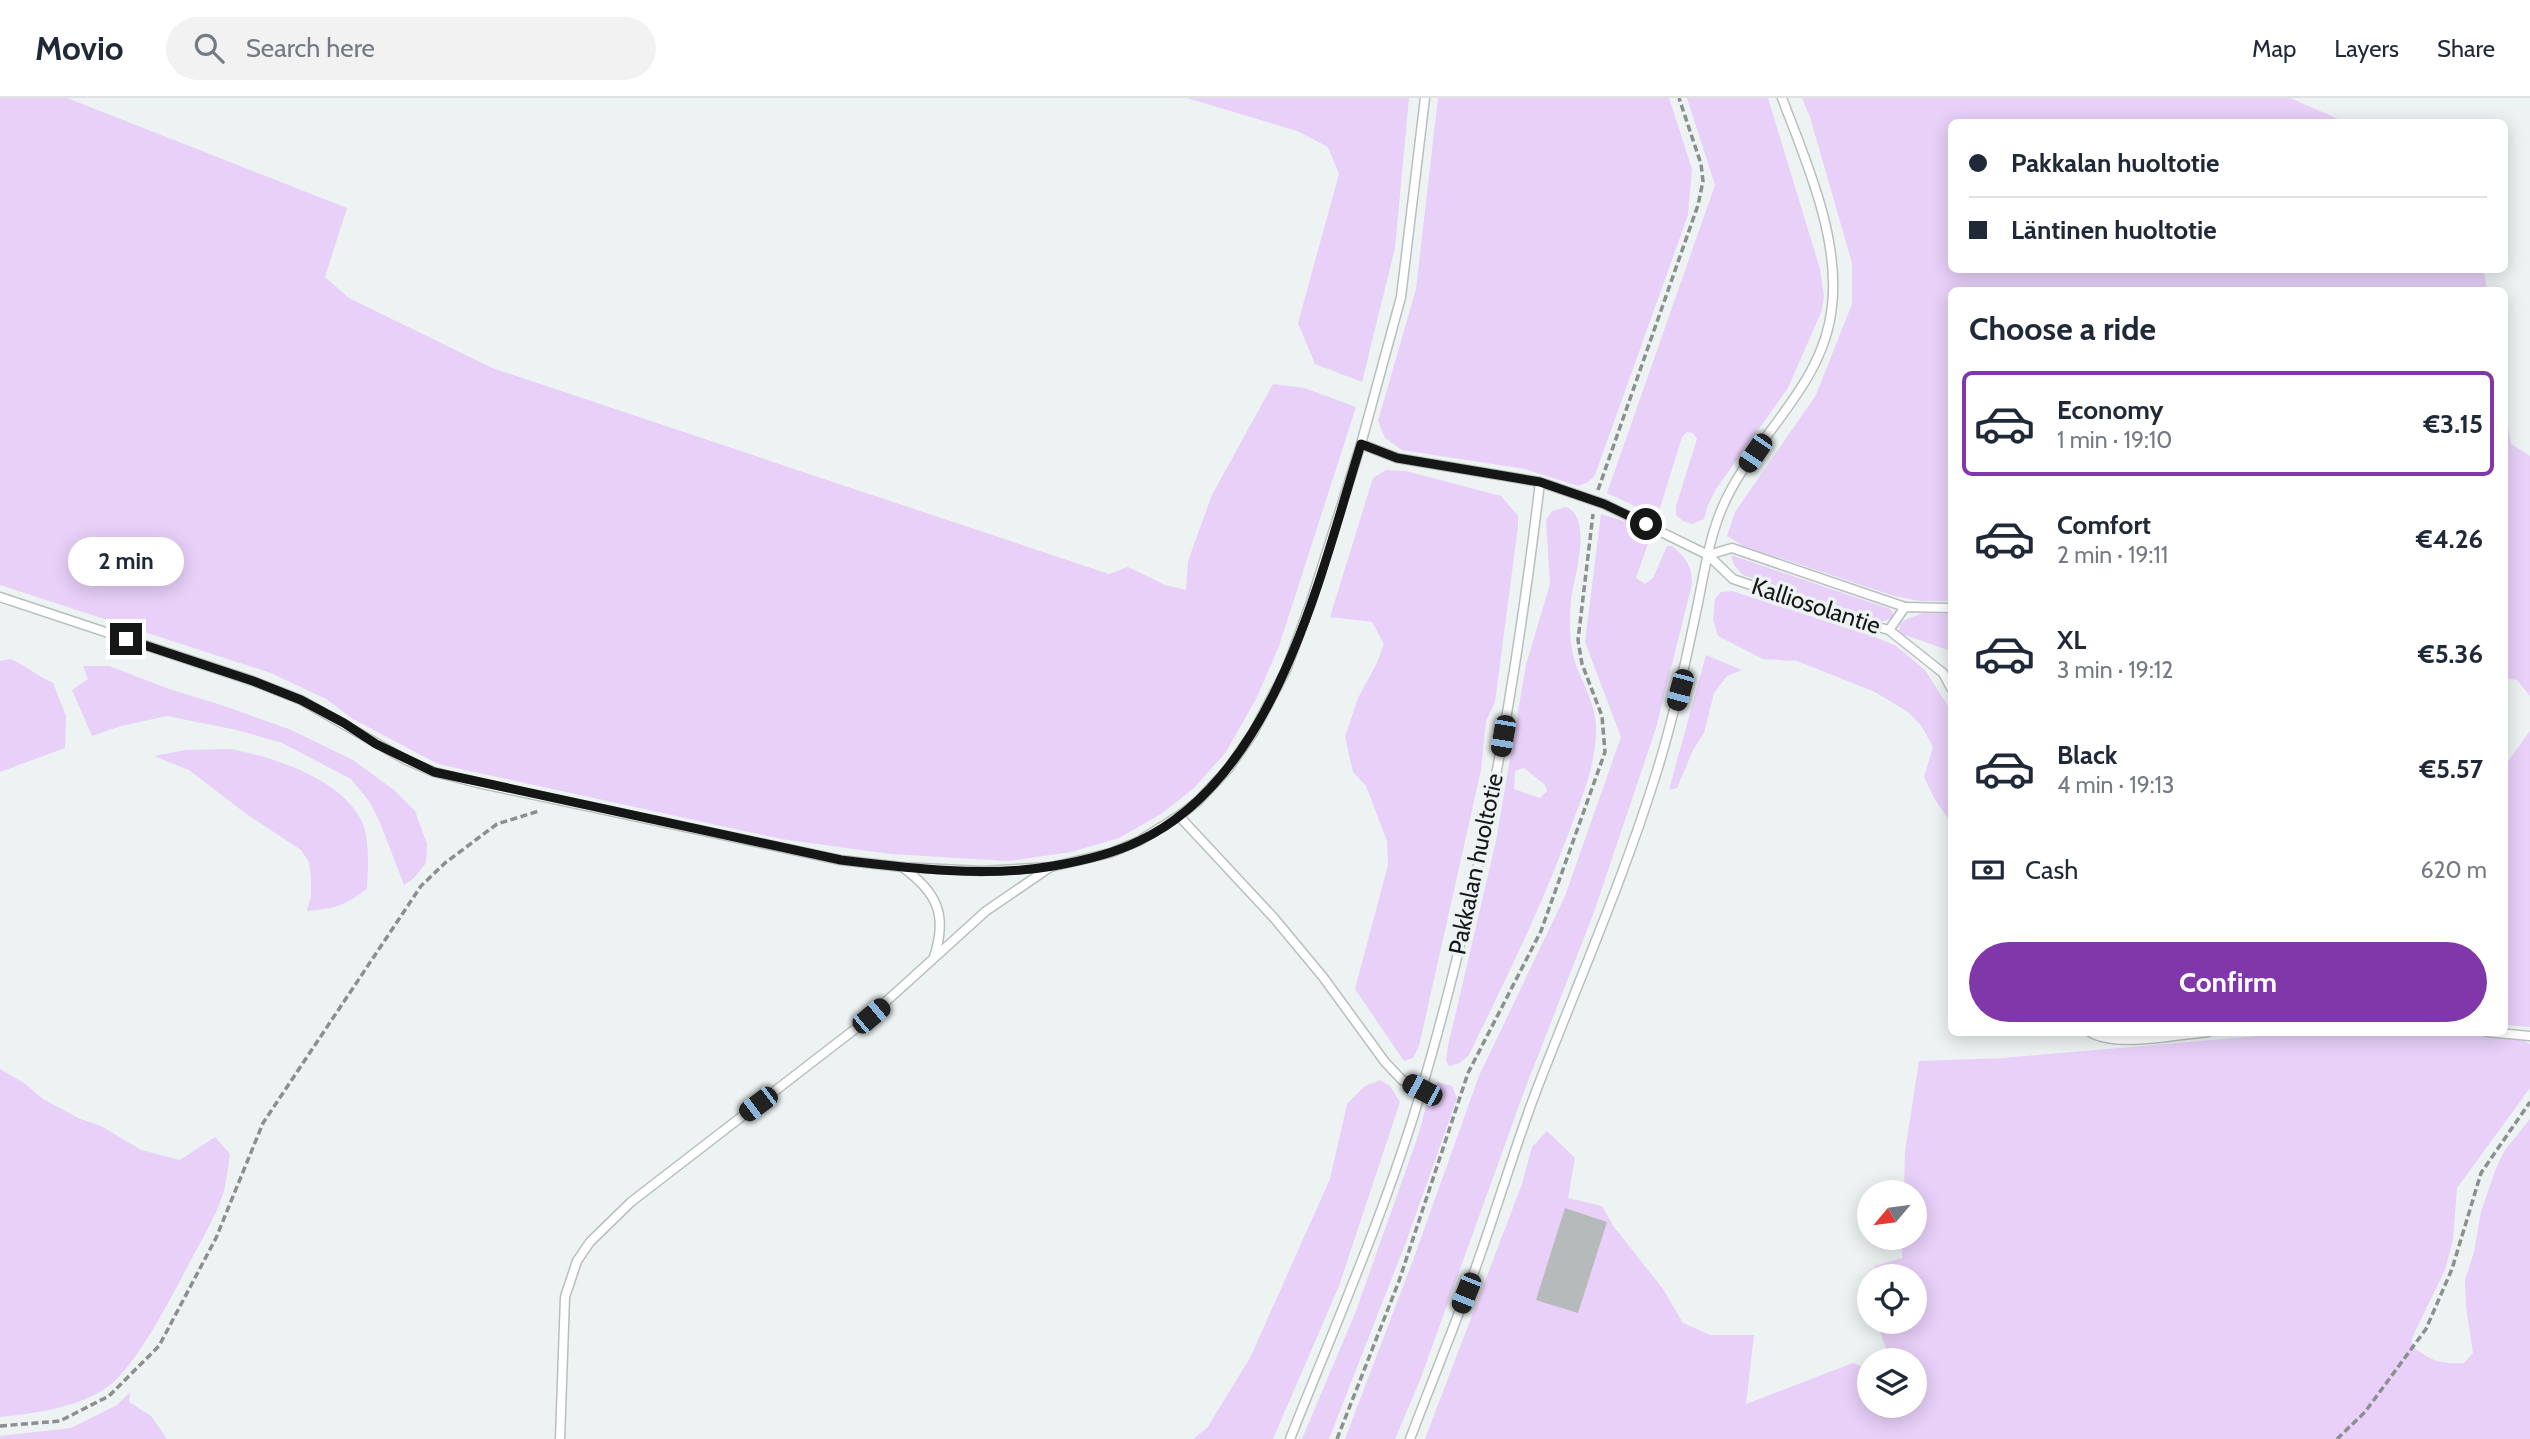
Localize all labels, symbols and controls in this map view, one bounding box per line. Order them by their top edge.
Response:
search box [166,17,656,80]
text: Movio [35,28,124,68]
icon: search [190,29,228,67]
text: Search here [246,32,375,64]
text: Map [2252,34,2296,63]
text: Layers [2334,34,2399,63]
text: Share [2437,34,2495,63]
text: Pakkalan huoltotie [2011,147,2219,179]
text: Läntinen huoltotie [2011,214,2217,246]
text: Choose a ride [1969,309,2156,348]
icon: car [1973,392,2036,455]
text: Economy [2057,394,2163,426]
text: €3.15 [2423,408,2483,440]
text: 1 min · 19:10 [2057,426,2172,454]
car [1735,430,1776,476]
icon: car [1973,507,2036,570]
route start [1630,508,1662,540]
text: Comfort [2057,509,2151,541]
text: €4.26 [2416,523,2483,555]
callout: 2 min [68,538,184,587]
text: 2 min · 19:11 [2057,541,2168,569]
text: 2 min [98,547,154,575]
street label: Kalliosolantie [1748,571,1884,640]
icon: car [1973,622,2036,685]
route end [110,623,142,655]
text: XL [2057,624,2086,656]
text: €5.36 [2418,638,2483,670]
text: 3 min · 19:12 [2057,656,2173,684]
car [1665,667,1696,713]
car [1490,713,1517,759]
icon: car [1973,737,2036,800]
text: Black [2057,739,2117,771]
text: €5.57 [2419,753,2483,785]
street label: Pakkalan huoltotie [1442,771,1509,957]
text: 4 min · 19:13 [2057,771,2174,799]
icon: cash [1969,851,2007,889]
text: Cash [2025,854,2078,886]
text: 620 m [2420,856,2487,884]
button: Confirm [1969,942,2487,1022]
car [849,994,894,1038]
car [1399,1071,1446,1109]
car [735,1083,782,1125]
north arrow [1857,1180,1927,1250]
map controls [1857,1180,1927,1418]
button: locate [1857,1264,1927,1334]
car [1449,1270,1484,1316]
button: layers [1857,1348,1927,1418]

